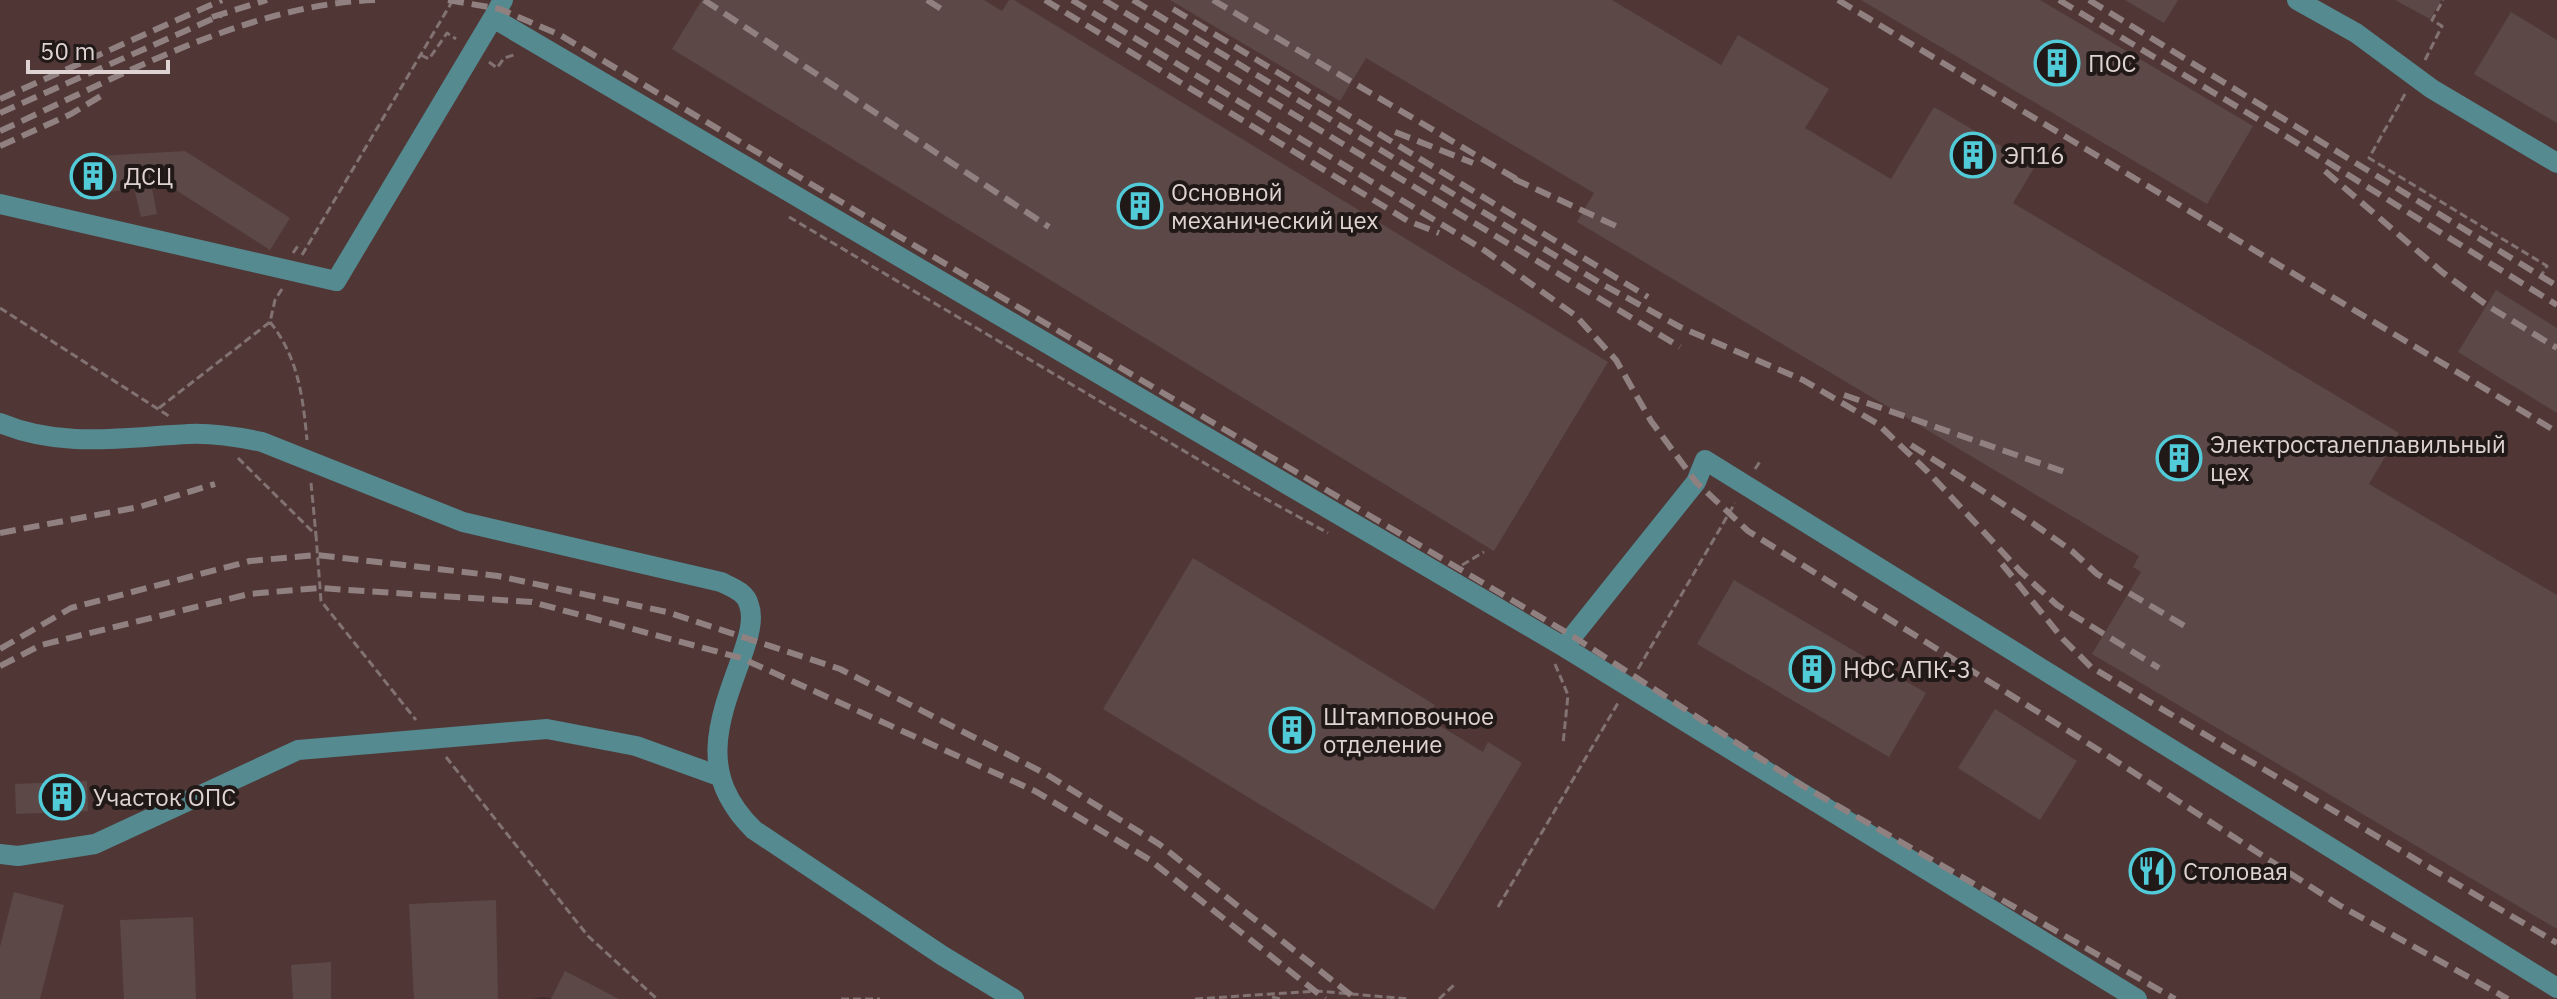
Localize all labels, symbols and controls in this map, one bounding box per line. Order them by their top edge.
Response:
scale bar [28,24,168,74]
text: 50 m [40,35,95,67]
building icon: ПОС [2033,39,2081,87]
place label: ПОС [2088,47,2137,79]
building icon: ЭП16 [1949,131,1997,179]
place label: ЭП16 [2004,139,2065,171]
building icon: ДСЦ [69,152,117,200]
place label: ДСЦ [124,160,173,192]
place label: Основной механический цех [1171,176,1378,236]
building icon: Основной механический цех [1116,182,1164,230]
place label: Электросталеплавильный цех [2210,428,2506,488]
building icon: Электросталеплавильный цех [2155,434,2203,482]
building icon: НФС АПК-3 [1788,645,1836,693]
place label: НФС АПК-3 [1843,653,1971,685]
place label: Штамповочное отделение [1323,700,1494,760]
building icon: Штамповочное отделение [1268,706,1316,754]
building icon: Участок ОПС [38,773,86,821]
place label: Участок ОПС [93,781,236,813]
restaurant icon: Столовая [2128,847,2176,895]
place label: Столовая [2183,855,2288,887]

